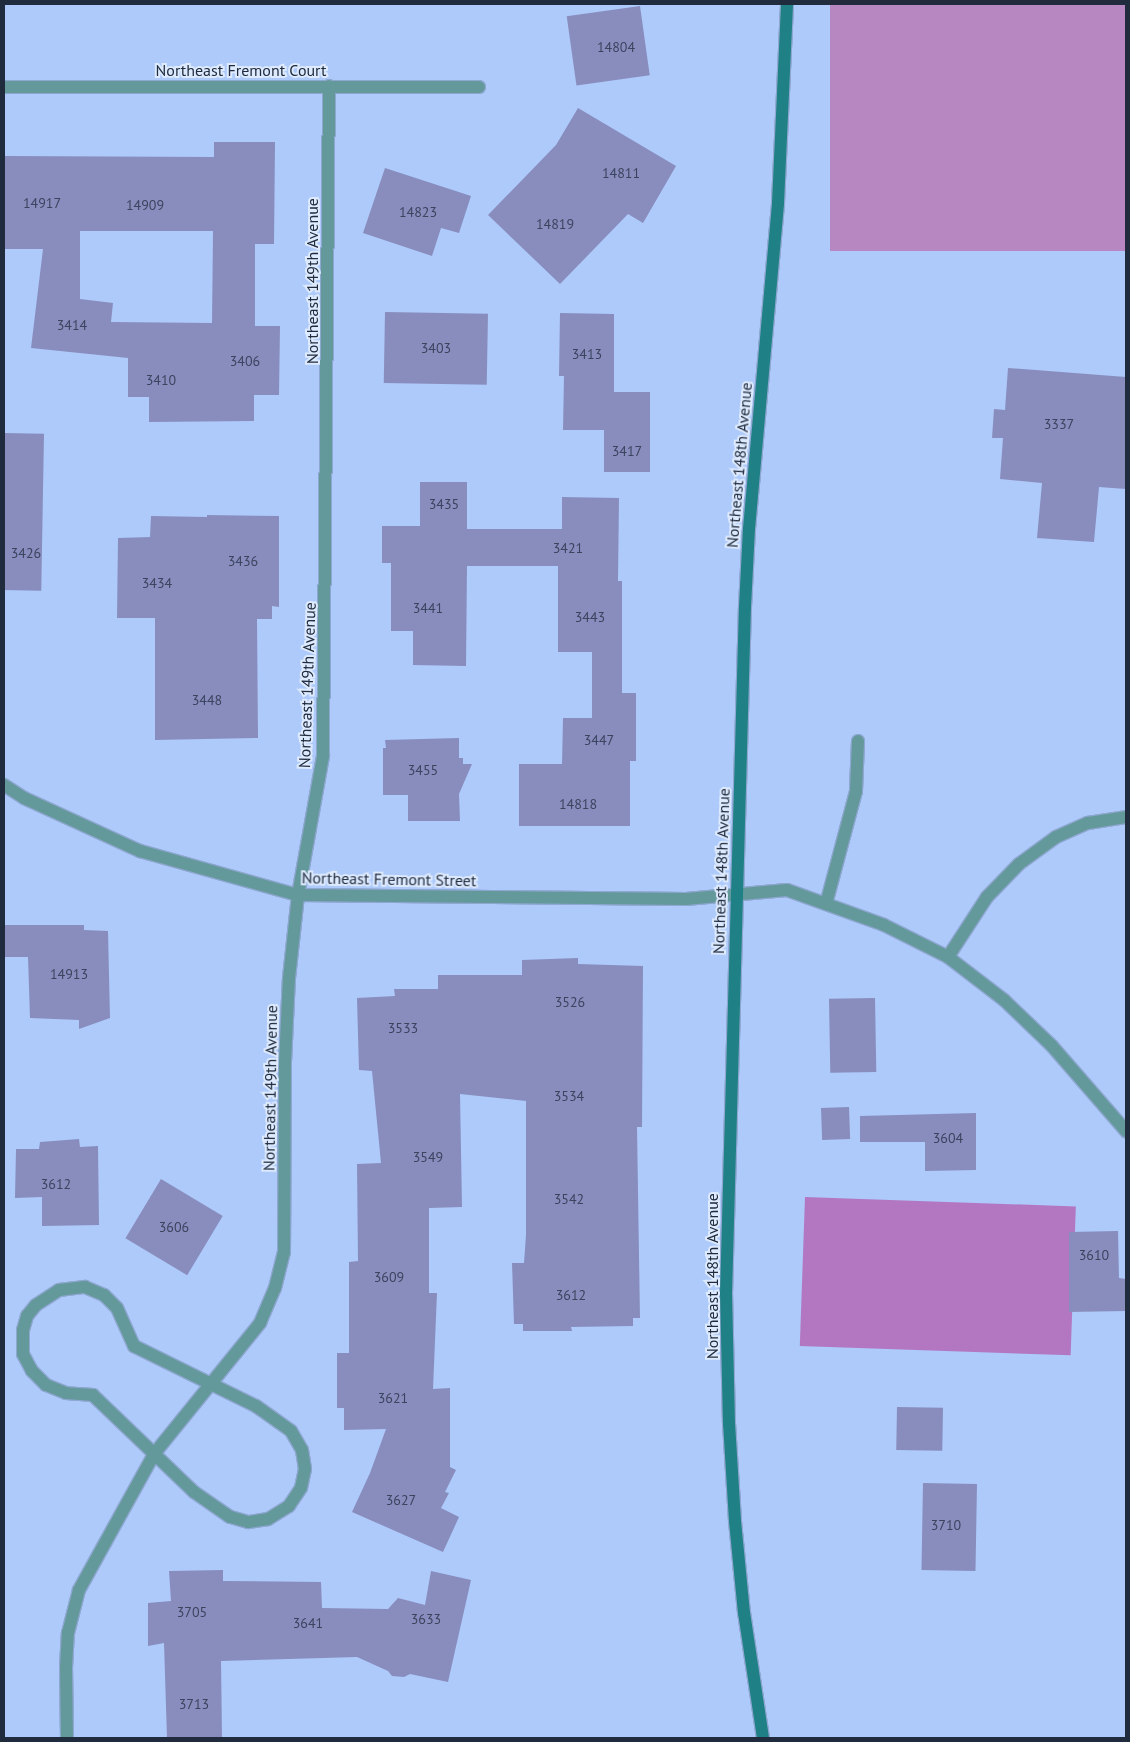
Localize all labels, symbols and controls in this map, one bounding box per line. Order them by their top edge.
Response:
house number: 14804 [597,39,635,55]
street label: Northeast Fremont Court [156,60,326,80]
house number: 14811 [602,165,640,181]
house number: 14917 [23,195,61,211]
house number: 14909 [126,197,164,213]
street label: Northeast 149th Avenue [302,198,322,364]
house number: 14823 [399,204,437,220]
house number: 14819 [536,216,574,232]
house number: 3414 [57,317,87,333]
house number: 3403 [421,340,451,356]
house number: 3413 [572,346,602,362]
house number: 3406 [230,353,260,369]
house number: 3410 [146,372,176,388]
street label: Northeast 148th Avenue [722,381,756,549]
house number: 3337 [1044,416,1074,432]
house number: 3417 [612,443,642,459]
house number: 3435 [429,496,459,512]
house number: 3421 [553,540,583,556]
house number: 3426 [11,545,41,561]
house number: 3436 [228,553,258,569]
house number: 3434 [142,575,172,591]
house number: 3441 [413,600,443,616]
street label: Northeast 149th Avenue [295,601,319,769]
house number: 3443 [575,609,605,625]
house number: 3448 [192,692,222,708]
house number: 3447 [584,732,614,748]
house number: 3455 [408,762,438,778]
street label: Northeast 148th Avenue [709,787,733,955]
house number: 14818 [559,796,597,812]
street label: Northeast Fremont Street [302,868,476,890]
house number: 14913 [50,966,88,982]
house number: 3526 [555,994,585,1010]
street label: Northeast 149th Avenue [259,1005,281,1171]
house number: 3533 [388,1020,418,1036]
house number: 3534 [554,1088,584,1104]
house number: 3604 [933,1130,963,1146]
house number: 3549 [413,1149,443,1165]
house number: 3612 [41,1176,71,1192]
house number: 3542 [554,1191,584,1207]
street label: Northeast 148th Avenue [702,1193,722,1359]
house number: 3606 [159,1219,189,1235]
house number: 3610 [1079,1247,1109,1263]
house number: 3609 [374,1269,404,1285]
house number: 3612 [556,1287,586,1303]
house number: 3621 [378,1390,408,1406]
house number: 3627 [386,1492,416,1508]
house number: 3710 [931,1517,961,1533]
house number: 3705 [177,1604,207,1620]
house number: 3633 [411,1611,441,1627]
house number: 3641 [293,1615,323,1631]
house number: 3713 [179,1696,209,1712]

